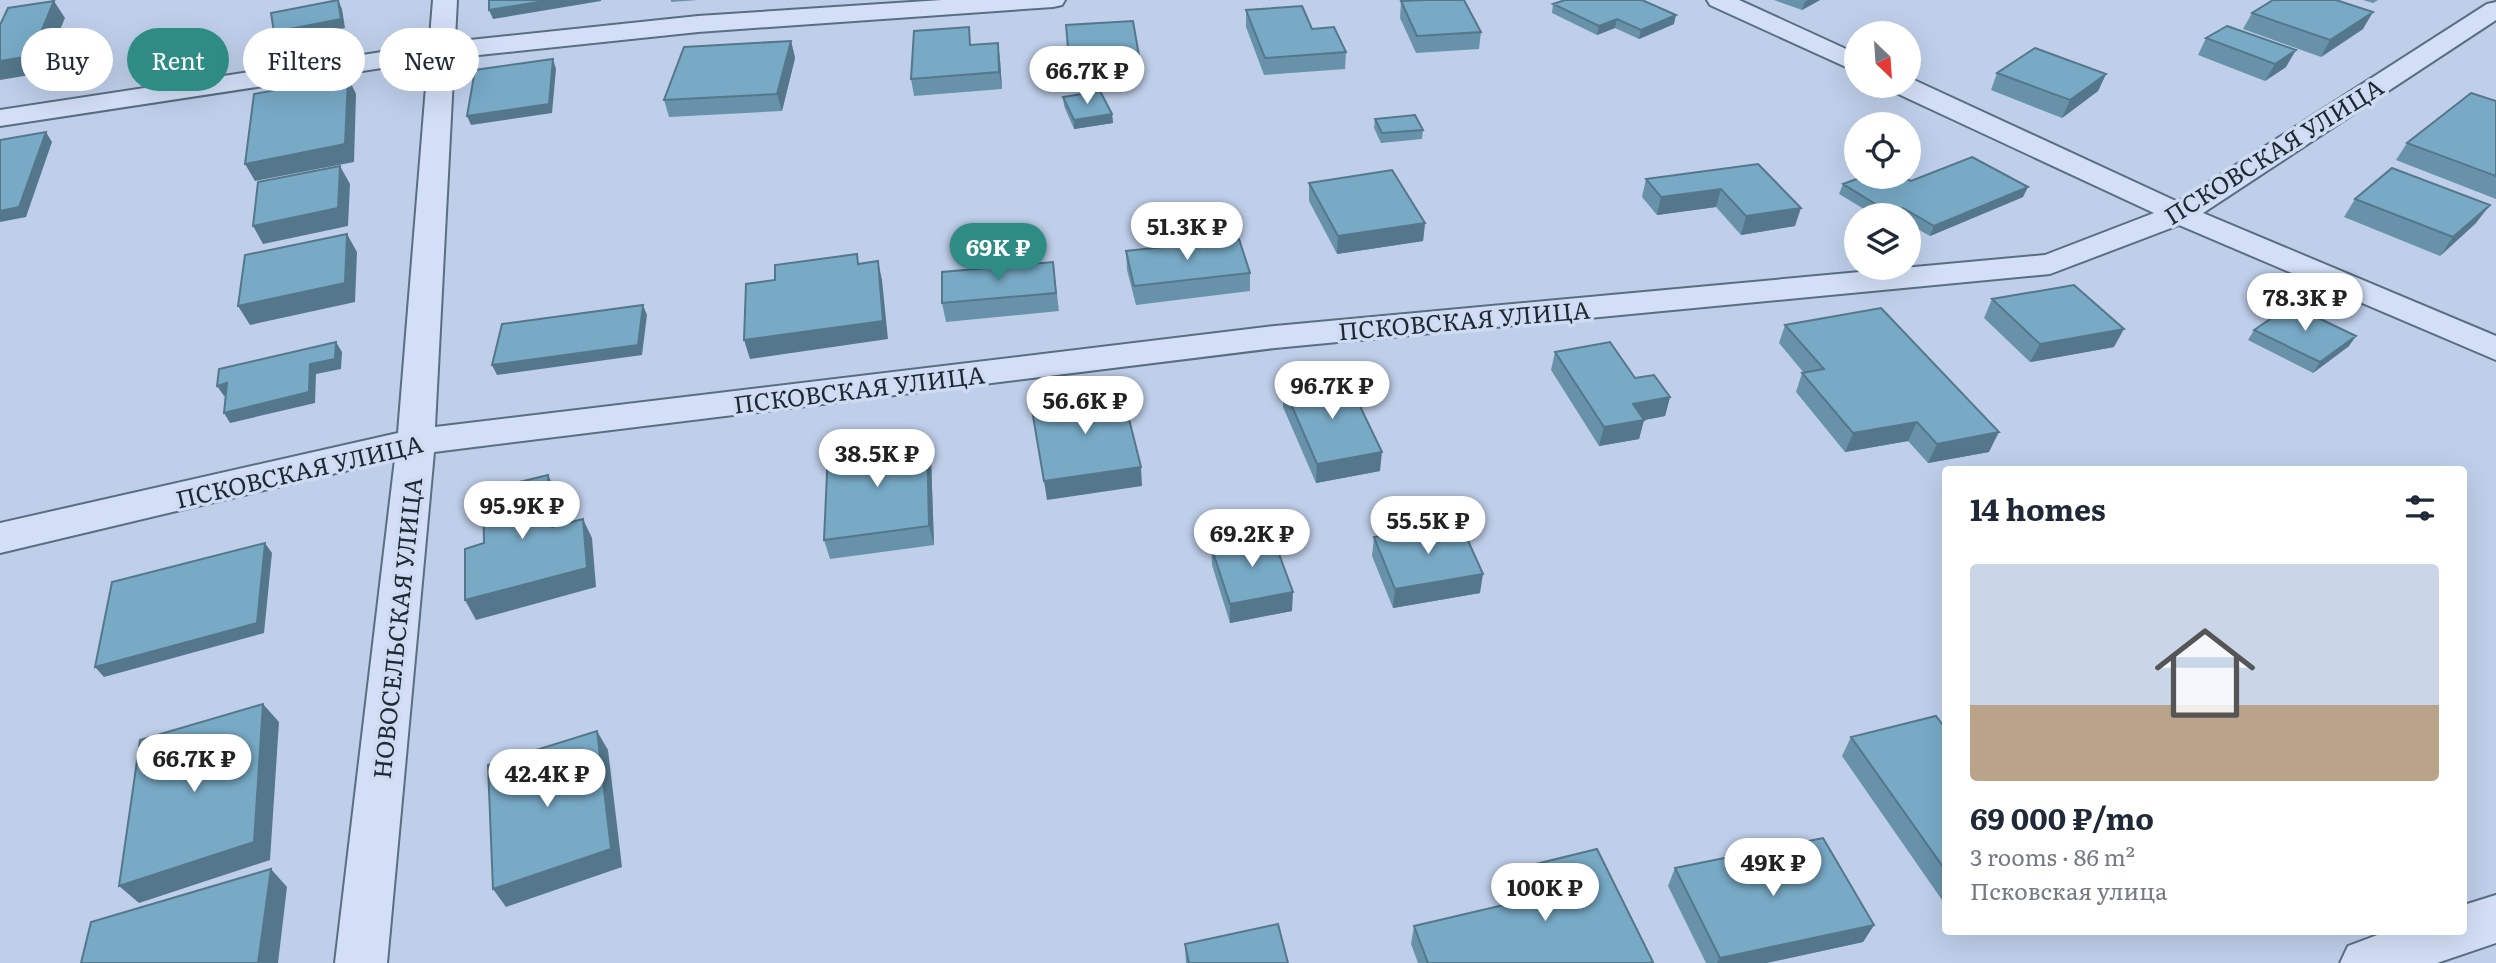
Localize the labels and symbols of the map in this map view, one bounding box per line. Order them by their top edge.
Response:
north arrow [1844,21,1922,98]
pin: 66.7K ₽ [1022,46,1152,106]
street label: ПСКОВСКАЯ УЛИЦА [2157,68,2390,232]
pin: 51.3K ₽ [1122,202,1252,262]
pin: 69K ₽ [949,224,1047,283]
pin: 78.3K ₽ [2240,274,2370,333]
street label: ПСКОВСКАЯ УЛИЦА [1337,291,1592,347]
street label: ПСКОВСКАЯ УЛИЦА [731,355,987,421]
pin: 96.7K ₽ [1267,362,1397,421]
pin: 56.6K ₽ [1020,376,1150,436]
street label: ПСКОВСКАЯ УЛИЦА [172,424,426,515]
pin: 38.5K ₽ [812,430,942,489]
street label: НОВОСЕЛЬСКАЯ УЛИЦА [363,475,429,781]
pin: 95.9K ₽ [457,482,587,541]
pin: 55.5K ₽ [1363,496,1493,556]
pin: 69.2K ₽ [1187,510,1317,569]
pin: 66.7K ₽ [129,734,259,794]
pin: 42.4K ₽ [482,750,612,809]
pin: 49K ₽ [1724,838,1822,898]
pin: 100K ₽ [1488,864,1602,923]

